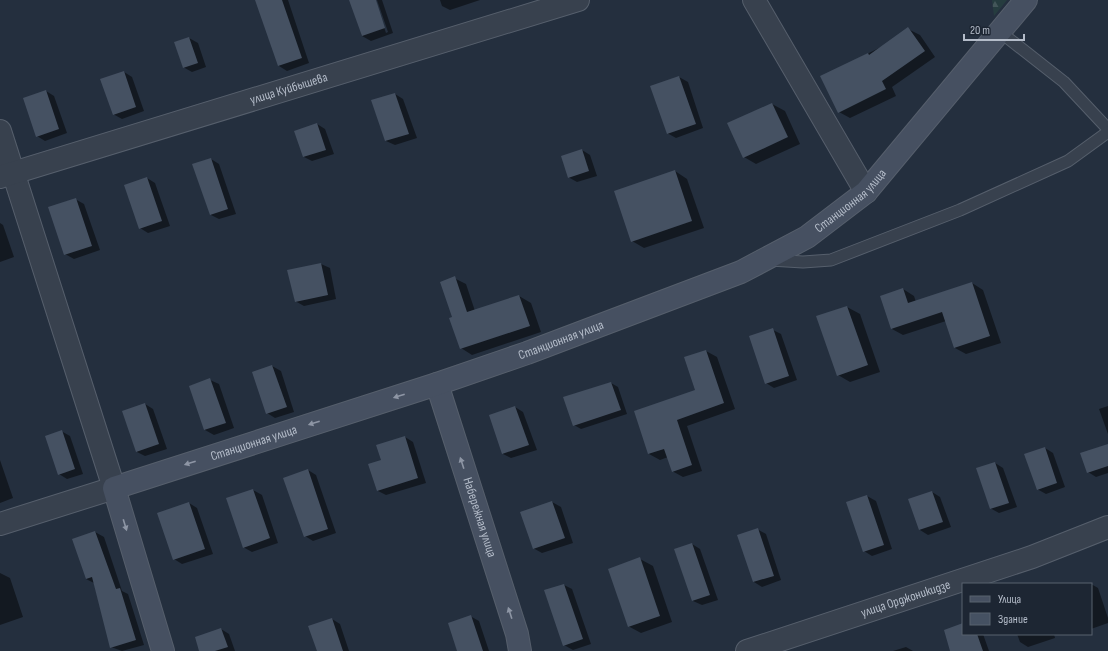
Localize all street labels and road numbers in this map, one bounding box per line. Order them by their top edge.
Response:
street label: улица Куйбышева [248,69,330,108]
street label: Станционная улица [812,166,890,236]
street label: Станционная улица [516,317,606,363]
street label: Станционная улица [208,422,299,464]
street label: Набережная улица [459,475,500,559]
street label: улица Орджоникидзе [859,576,953,621]

